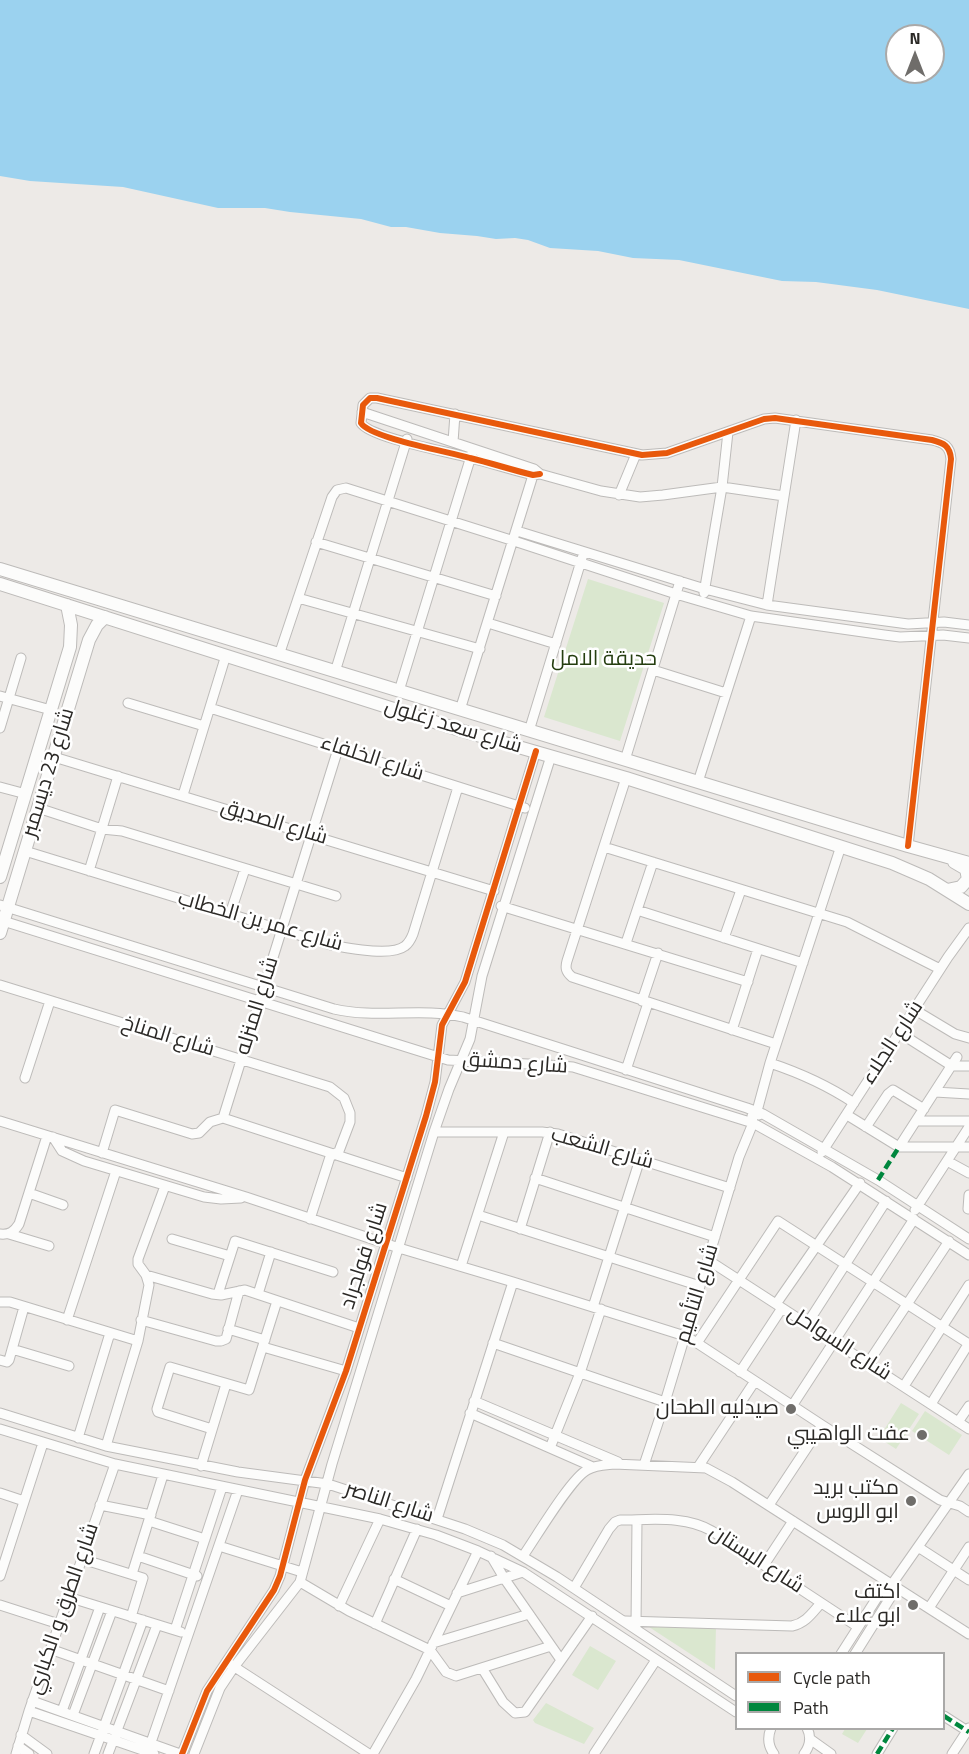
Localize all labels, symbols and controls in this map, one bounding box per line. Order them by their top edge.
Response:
north arrow [885,24,945,84]
text: N [909,26,921,50]
park label: حديقة الامل [551,647,657,673]
street label: شارع سعد زغلول [381,694,525,760]
street label: شارع 23 ديسمبر [17,705,81,841]
street label: شارع الخلفاء [317,731,427,787]
street label: شارع الصديق [218,795,330,851]
street label: شارع عمر بن الخطاب [175,886,345,958]
street label: شارع المنزله [231,954,285,1058]
street label: شارع الجلاء [857,996,929,1090]
street label: شارع المناخ [119,1011,217,1063]
street label: شارع دمشق [461,1048,569,1080]
street label: شارع الشعب [548,1122,656,1176]
street label: شارع فولجراد [336,1199,394,1313]
street label: شارع التأميم [671,1241,725,1347]
street label: شارع السواحل [782,1301,896,1387]
place label: صيدليه الطحان [656,1396,779,1422]
marker: صيدليه الطحان [784,1402,798,1416]
place label: عفت الواهيبي [787,1422,910,1448]
marker: عفت الواهيبي [915,1428,929,1442]
place label: مكتب بريد ابو الروس [813,1476,899,1526]
street label: شارع الناصر [341,1477,437,1529]
marker: مكتب بريد ابو الروس [904,1494,918,1508]
street label: شارع الطرق و الكباري [23,1520,105,1698]
street label: شارع البستان [704,1520,808,1600]
place label: اكتف ابو علاء [835,1580,901,1630]
marker: اكتف ابو علاء [906,1598,920,1612]
legend [735,1652,945,1730]
text: Cycle path [793,1664,871,1691]
text: Path [793,1694,829,1721]

